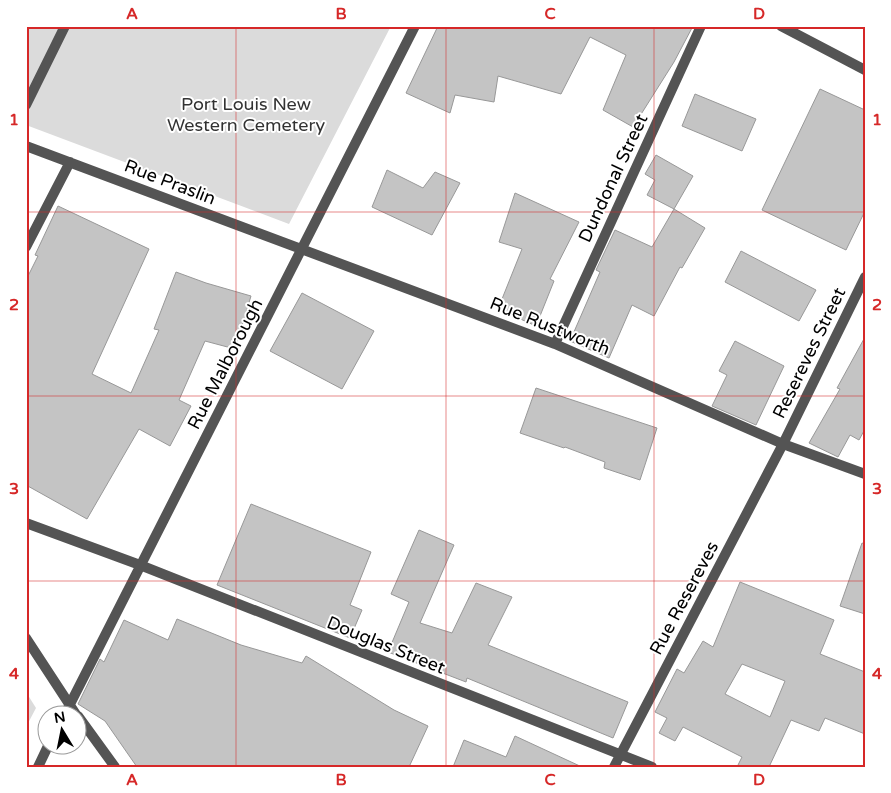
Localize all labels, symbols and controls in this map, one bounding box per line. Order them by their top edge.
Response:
text: A [126,4,138,24]
text: B [335,4,347,24]
text: C [544,4,556,24]
text: D [753,4,765,24]
park label: Port Louis New Western Cemetery [167,93,325,136]
text: 1 [9,110,19,130]
street label: Dundonal Street [574,110,652,246]
text: 1 [872,110,882,130]
street label: Rue Praslin [121,154,219,210]
street label: Resereves Street [768,284,850,422]
street label: Rue Rustworth [487,292,613,360]
text: 2 [9,295,19,315]
street label: Rue Malborough [183,295,267,433]
text: 2 [872,295,882,315]
text: 3 [9,479,19,499]
text: 3 [872,479,882,499]
street label: Rue Resereves [645,537,723,659]
street label: Douglas Street [324,611,449,679]
text: 4 [9,664,19,684]
text: 4 [872,664,882,684]
north arrow [38,706,88,756]
text: N [53,708,67,727]
text: A [126,770,138,790]
text: B [335,770,347,790]
text: C [544,770,556,790]
text: D [753,770,765,790]

